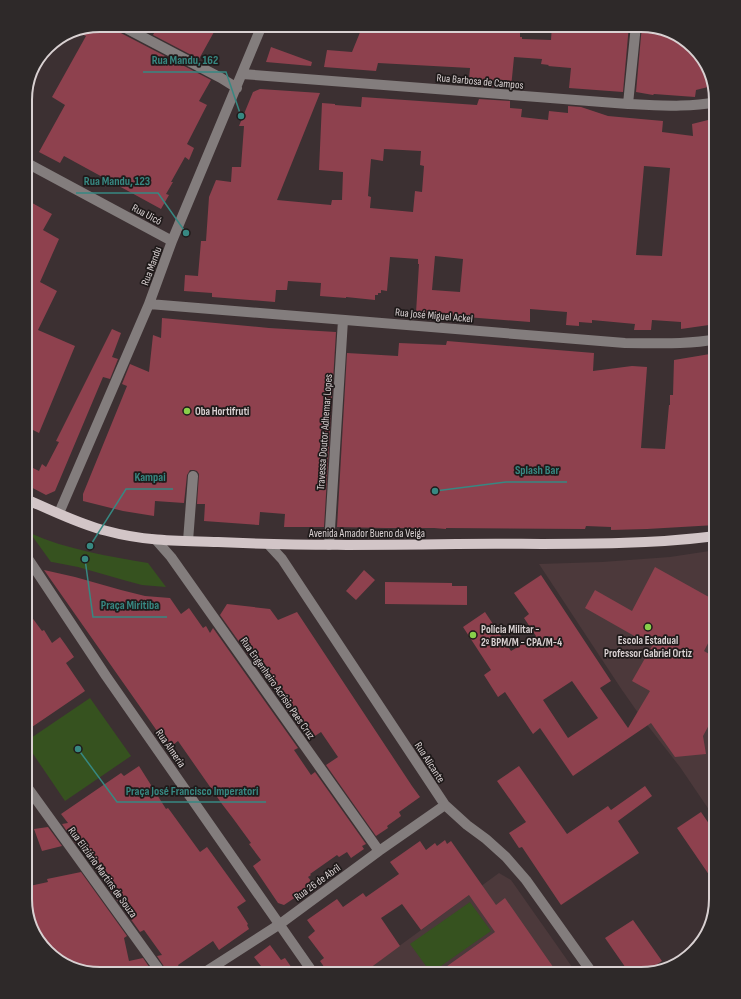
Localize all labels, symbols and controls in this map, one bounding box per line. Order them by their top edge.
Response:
callout: Rua Mandu, 162 [143,48,226,72]
text: Rua Mandu, 162 [152,53,218,68]
street label: Rua Barbosa de Campos [436,71,524,92]
callout: Rua Mandu, 123 [76,169,158,193]
text: Rua Mandu, 123 [84,174,150,189]
street label: Rua Uicó [130,201,164,228]
street label: Rua Mandu [138,245,165,287]
street label: Rua José Miguel Ackel [394,306,473,325]
street label: Travessa Doutor Adhemar Lopes [314,374,335,491]
place label: Oba Hortifruti [195,405,249,418]
marker: Oba Hortifruti [182,406,192,416]
callout: Splash Bar [506,458,567,482]
text: Splash Bar [515,463,559,478]
callout: Kampai [126,465,173,489]
text: Kampai [134,470,166,485]
street label: Avenida Amador Bueno da Veiga [308,527,425,540]
callout: Praça Miritiba [93,593,167,617]
text: Praça Miritiba [101,598,159,613]
marker: Escola Estadual Professor Gabriel Ortiz [643,622,653,632]
place label: Polícia Militar - 2º BPM/M - CPA/M-4 [481,623,562,649]
marker: Polícia Militar - 2º BPM/M - CPA/M-4 [468,630,478,640]
place label: Escola Estadual Professor Gabriel Ortiz [604,634,693,660]
street label: Rua Engenheiro Acrísio Paes Cruz [237,635,318,742]
street label: Rua Almeria [153,727,188,770]
street label: Rua Alicante [412,740,448,785]
callout: Praça José Francisco Imperatori [117,778,266,802]
text: Praça José Francisco Imperatori [126,784,258,799]
street label: Rua Eliziário Martins de Souza [65,824,140,920]
street label: Rua 26 de Abril [292,861,343,904]

